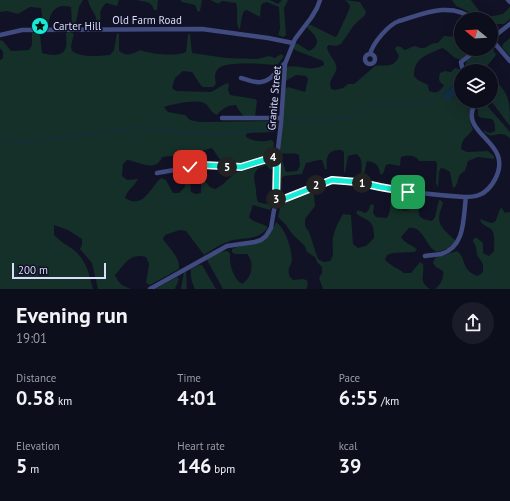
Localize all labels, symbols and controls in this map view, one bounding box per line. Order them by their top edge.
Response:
north arrow [454,12,498,56]
map controls [454,12,498,108]
street label: Old Farm Road [112,13,182,27]
place icon: Carter Hill [30,16,50,36]
place label: Carter Hill [53,19,102,33]
button: layers [454,64,498,108]
street label: Granite Street [264,65,284,131]
pin: 4 [263,147,283,167]
pin [173,150,207,184]
text: 4 [270,150,276,164]
icon: check [179,156,201,178]
pin: 5 [217,157,237,177]
text: 5 [224,160,230,174]
pin: 1 [352,173,372,193]
pin: 2 [306,175,326,195]
pin [391,175,425,209]
text: 1 [359,176,365,190]
text: 2 [313,178,319,192]
icon: arrive [397,181,419,203]
pin: 3 [266,189,286,209]
text: 3 [273,192,279,206]
scale bar [12,261,106,280]
text: 200 m [18,263,48,277]
text: Evening run [16,301,128,329]
button: share [452,302,494,344]
text: 19:01 [16,330,47,347]
text: Distance [16,371,56,385]
text: Time [177,371,201,385]
text: Pace [339,371,360,385]
text: 0.58 [16,385,55,411]
text: 4:01 [177,385,217,411]
text: 6:55 [339,385,378,411]
text: km [55,394,72,408]
text: /km [378,394,399,408]
text: Elevation [16,439,60,453]
text: Heart rate [177,439,225,453]
text: kcal [339,439,357,453]
text: 5 [16,453,27,479]
text: 146 [177,453,211,479]
text: 39 [339,453,361,479]
text: m [27,462,39,476]
text: bpm [211,462,235,476]

